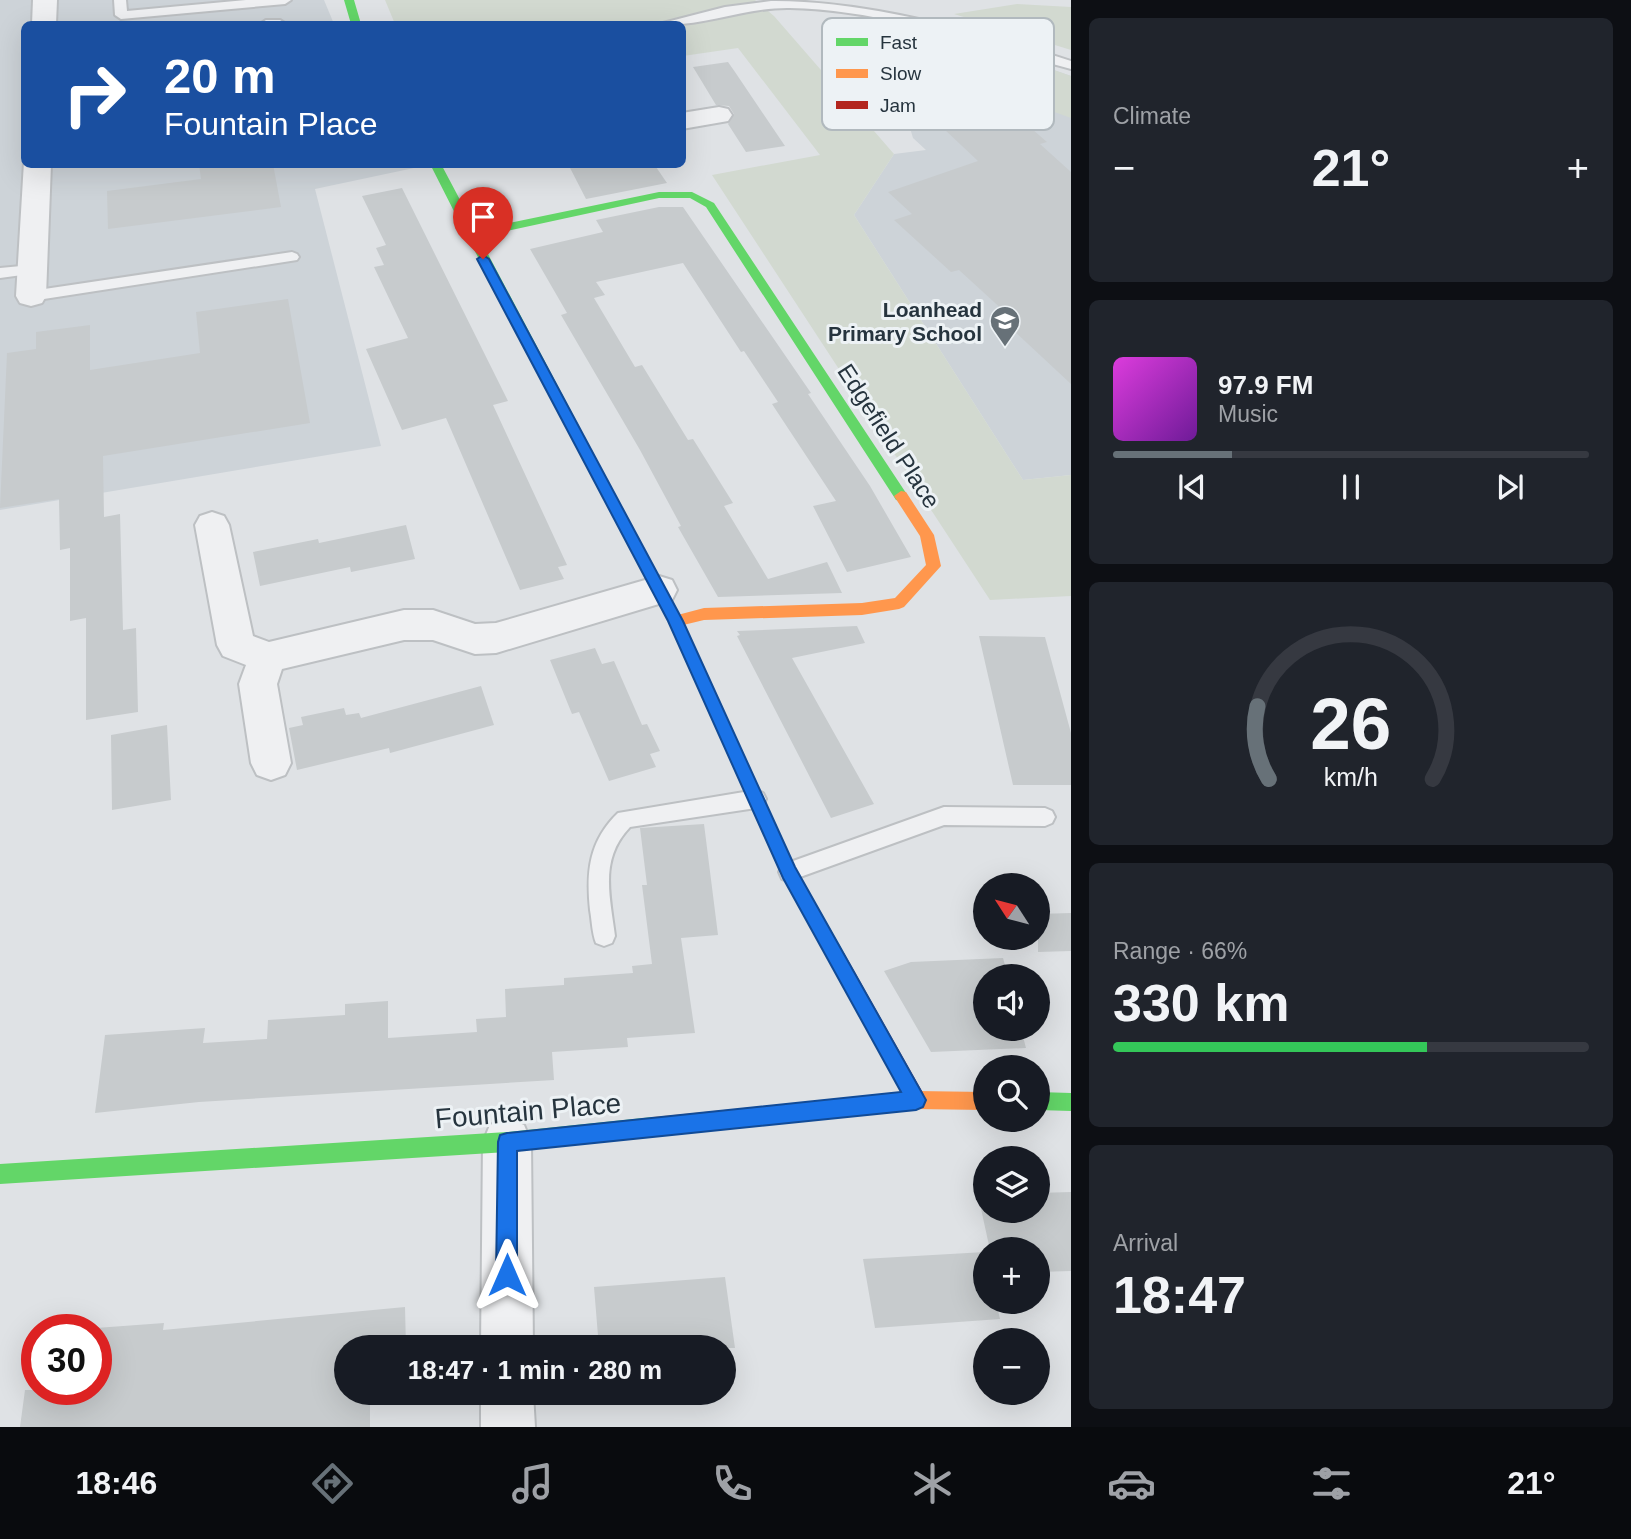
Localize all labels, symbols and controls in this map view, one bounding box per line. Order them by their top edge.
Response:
legend [822,18,1054,130]
text: Fast [880,32,918,53]
icon: right [49,49,140,140]
text: 20 m [164,49,276,103]
text: Slow [880,63,921,84]
text: Jam [880,95,916,116]
text: Climate [1113,103,1191,129]
text: Fountain Place [164,106,377,142]
text: 21° [1312,139,1390,197]
text: − [1113,147,1135,189]
text: + [1567,147,1589,189]
pin [453,187,513,259]
icon: arrive [464,198,502,236]
place label: Loanhead Primary School [828,298,982,345]
school or university icon: Loanhead Primary School [988,304,1022,348]
street label: Edgefield Place [832,359,946,513]
text: 97.9 FM [1218,370,1313,400]
text: Music [1218,401,1278,427]
icon: previous [1173,468,1211,506]
icon: pause [1332,468,1370,506]
icon: next [1491,468,1529,506]
text: 26 [1311,684,1391,765]
text: km/h [1324,763,1378,791]
north arrow [973,873,1050,950]
map controls [973,873,1050,1405]
text: Range · 66% [1113,938,1247,964]
button: sound [973,964,1050,1041]
text: 330 km [1113,974,1289,1032]
button: search [973,1055,1050,1132]
street label: Fountain Place [434,1087,622,1135]
button: layers [973,1146,1050,1223]
text: Arrival [1113,1230,1178,1256]
button: + [973,1237,1050,1314]
position arrow [470,1238,544,1312]
text: 18:47 [1113,1266,1246,1324]
speed limit sign: 30 [21,1314,112,1405]
button: − [973,1328,1050,1405]
text: 18:47 · 1 min · 280 m [408,1355,662,1385]
icon: directions [308,1459,357,1508]
icon: music [508,1459,557,1508]
icon: phone [708,1459,757,1508]
icon: climate [908,1459,957,1508]
icon: car [1107,1459,1156,1508]
icon: filters [1307,1459,1356,1508]
text: 18:46 [75,1465,157,1501]
text: 21° [1507,1465,1556,1501]

